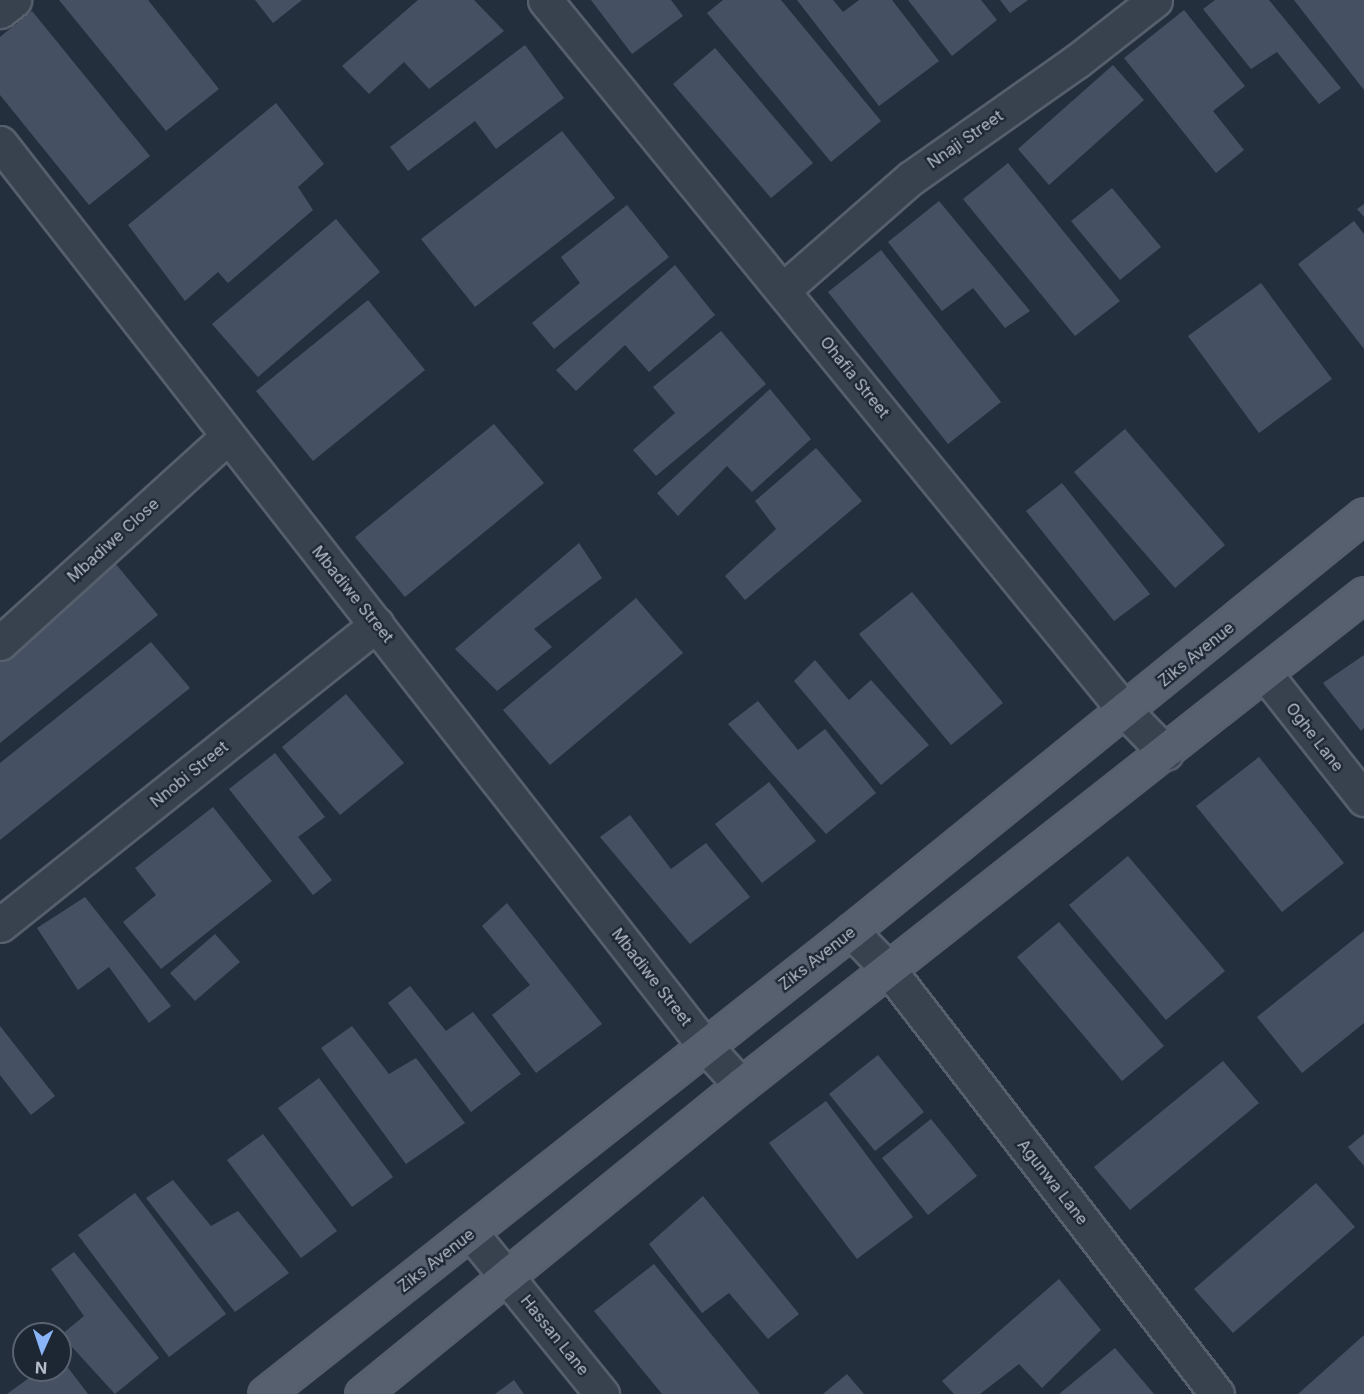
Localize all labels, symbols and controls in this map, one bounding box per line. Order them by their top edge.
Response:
street label: Nnaji Street [923,106,1007,172]
street label: Ohafia Street [816,332,894,422]
street label: Mbadiwe Close [63,494,163,586]
street label: Mbadiwe Street [308,542,398,646]
street label: Ziks Avenue [1154,618,1238,690]
street label: Oghe Lane [1282,699,1348,775]
street label: Nnobi Street [146,737,232,811]
street label: Ziks Avenue [775,922,859,994]
street label: Mbadiwe Street [608,924,696,1030]
street label: Agunwa Lane [1014,1135,1092,1229]
street label: Ziks Avenue [394,1224,478,1296]
street label: Hassan Lane [517,1291,593,1379]
north arrow [12,1322,72,1382]
text: N [35,1358,48,1378]

